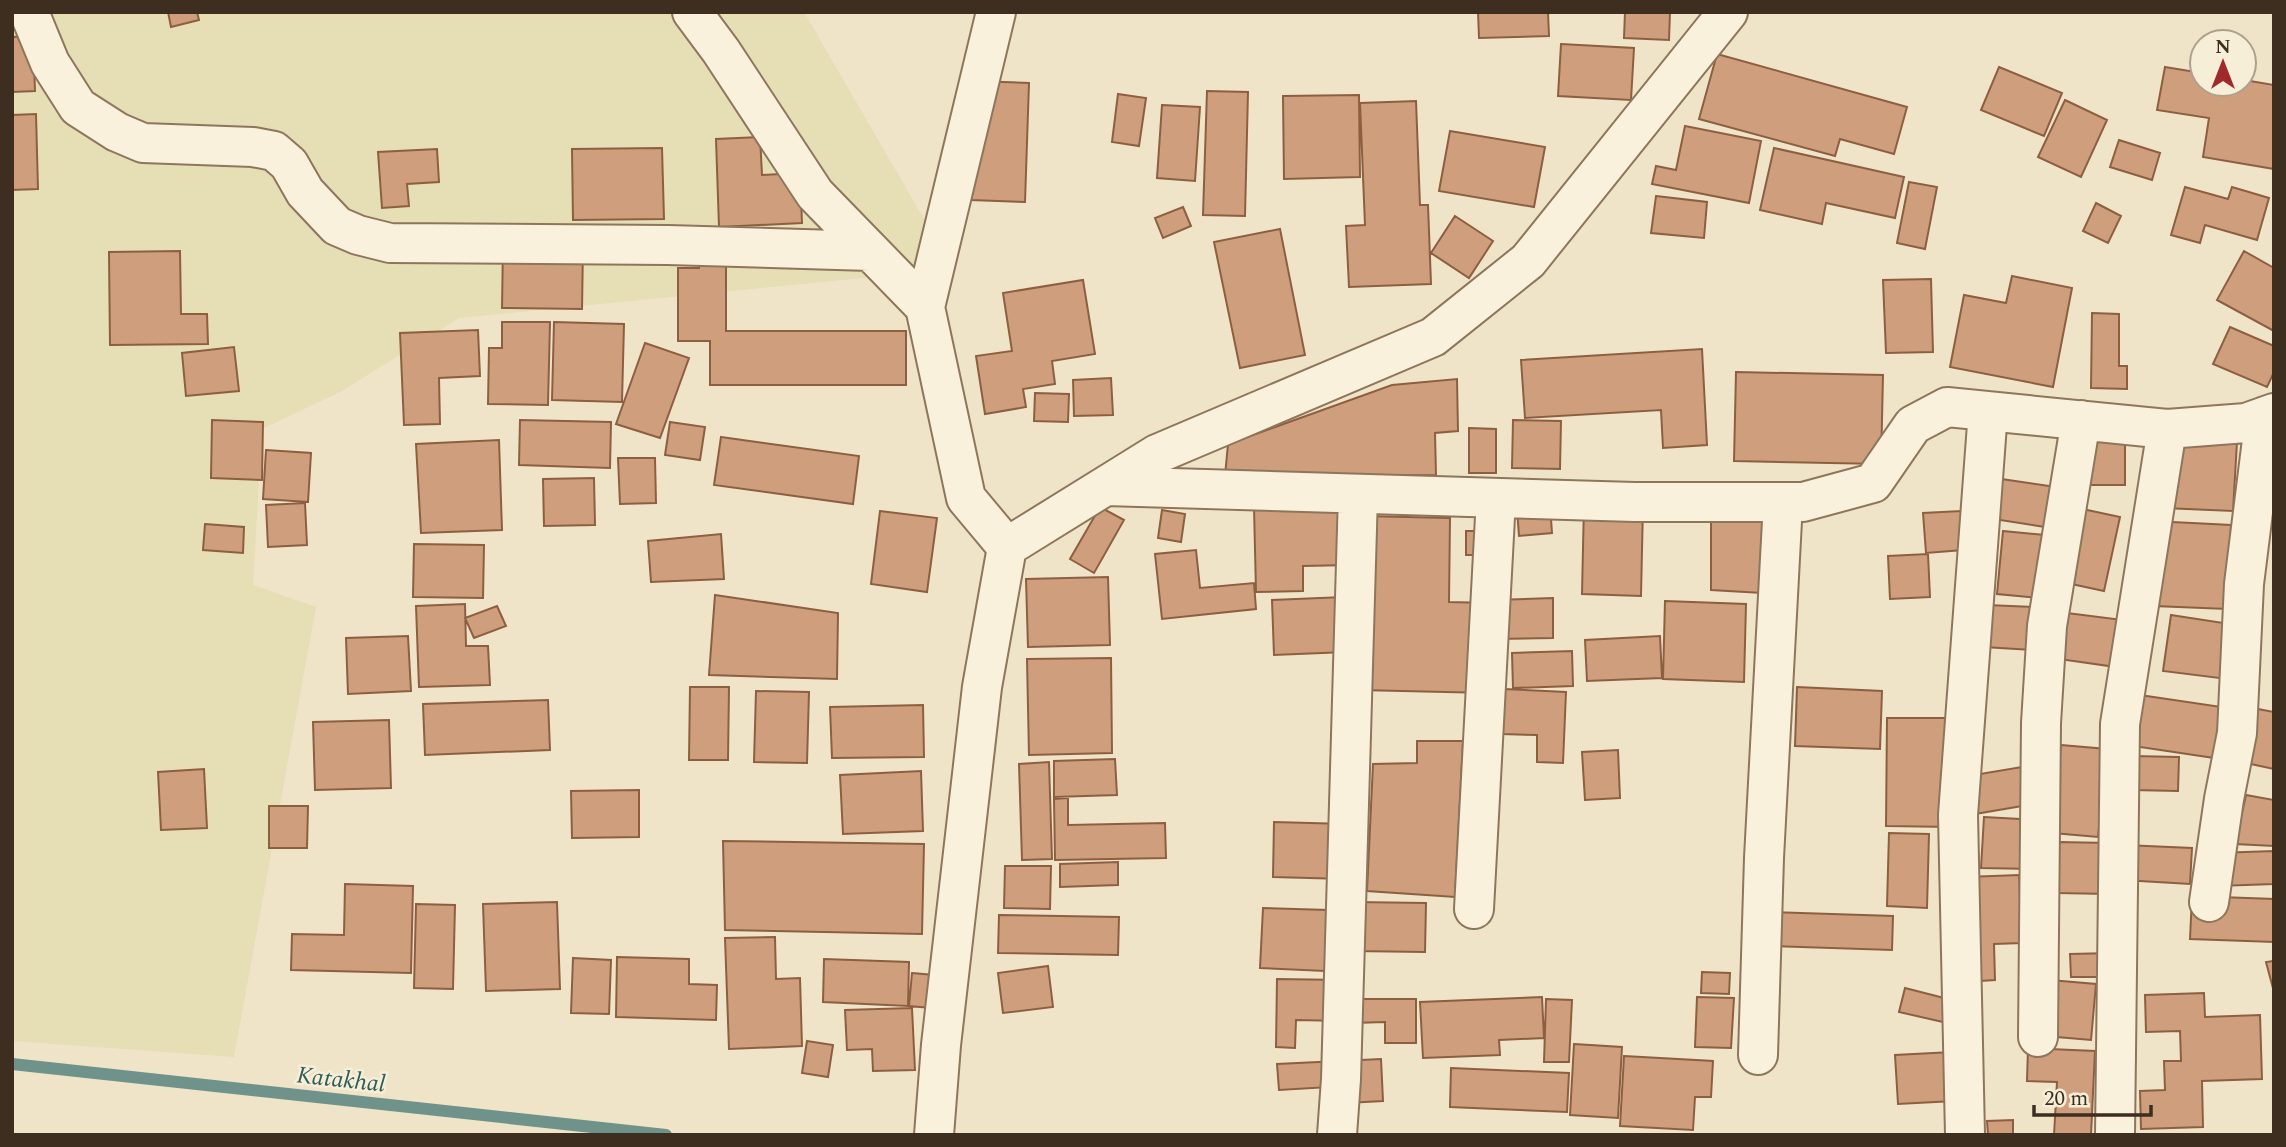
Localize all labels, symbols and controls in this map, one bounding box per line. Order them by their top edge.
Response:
north arrow [2188,28,2258,98]
text: N [2215,33,2231,62]
water label: Katakhal [295,1057,387,1103]
scale bar [2034,1074,2151,1118]
text: 20 m [2044,1083,2088,1115]

